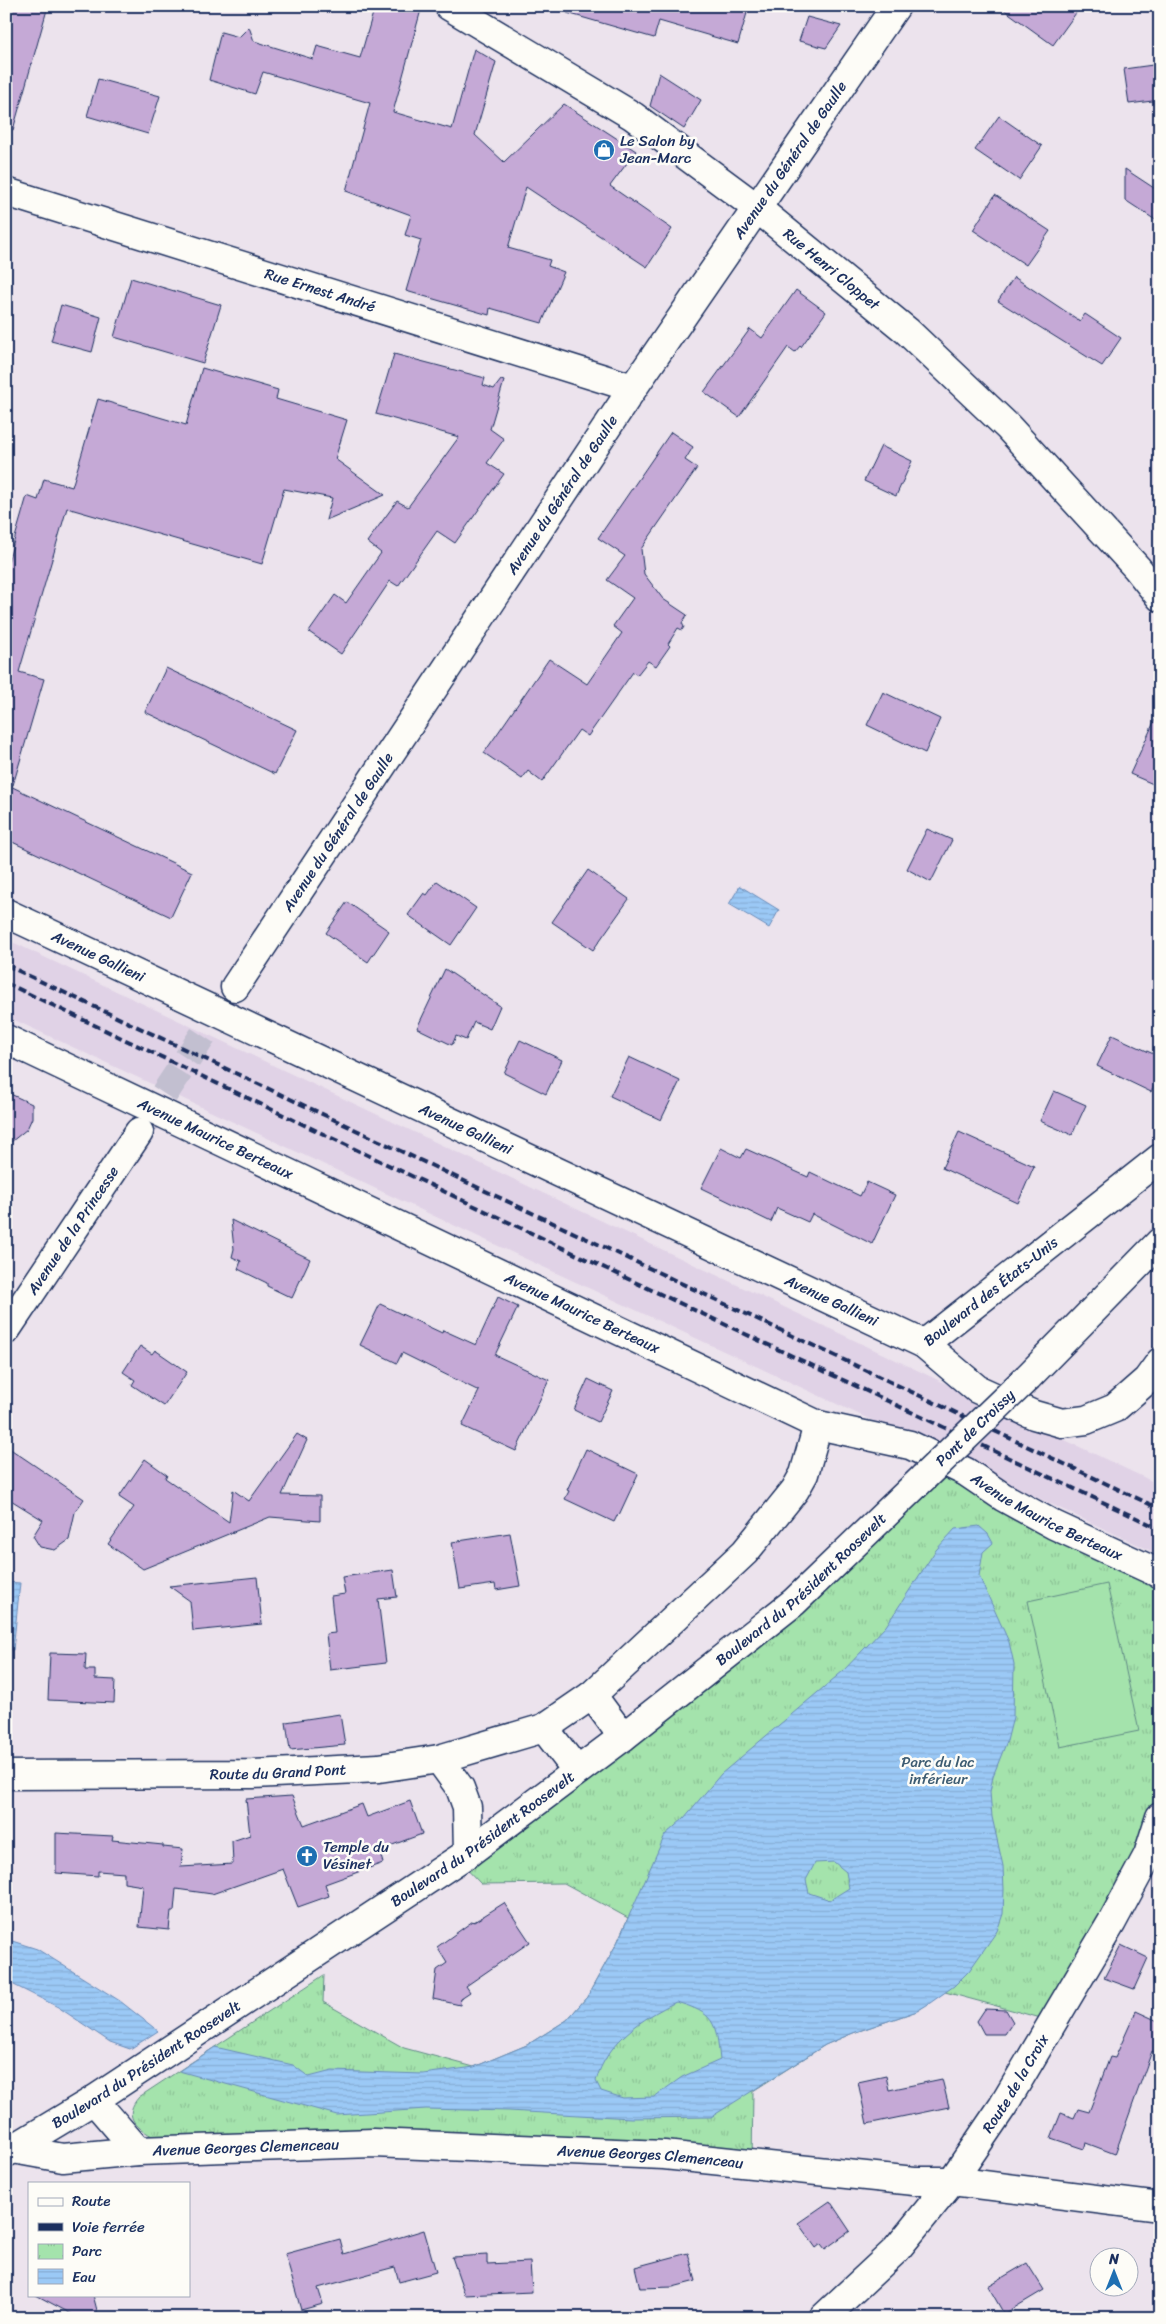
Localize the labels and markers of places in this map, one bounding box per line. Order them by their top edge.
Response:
place label: Le Salon by Jean-Marc [619,128,695,171]
shop icon: Le Salon by Jean-Marc [592,138,616,162]
place label: Temple du Vésinet [323,1834,389,1877]
church icon: Temple du Vésinet [295,1844,319,1868]

